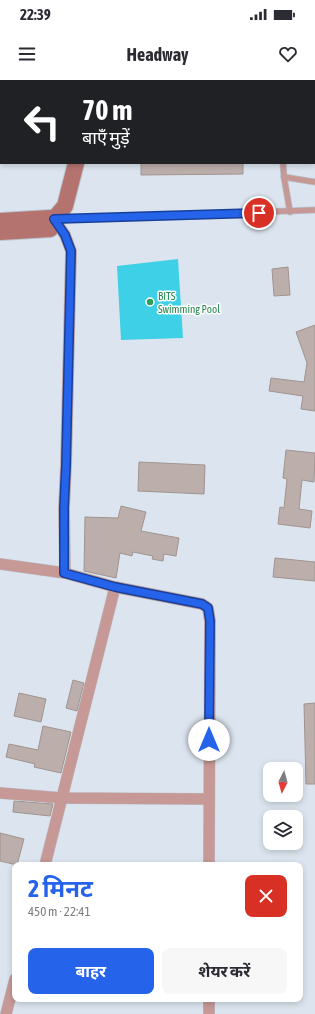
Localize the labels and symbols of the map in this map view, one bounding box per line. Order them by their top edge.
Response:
pin [242,196,276,230]
place label: BITS Swimming Pool [158,290,220,315]
marker: BITS Swimming Pool [145,297,155,307]
position arrow [188,719,230,761]
north arrow [263,762,303,802]

